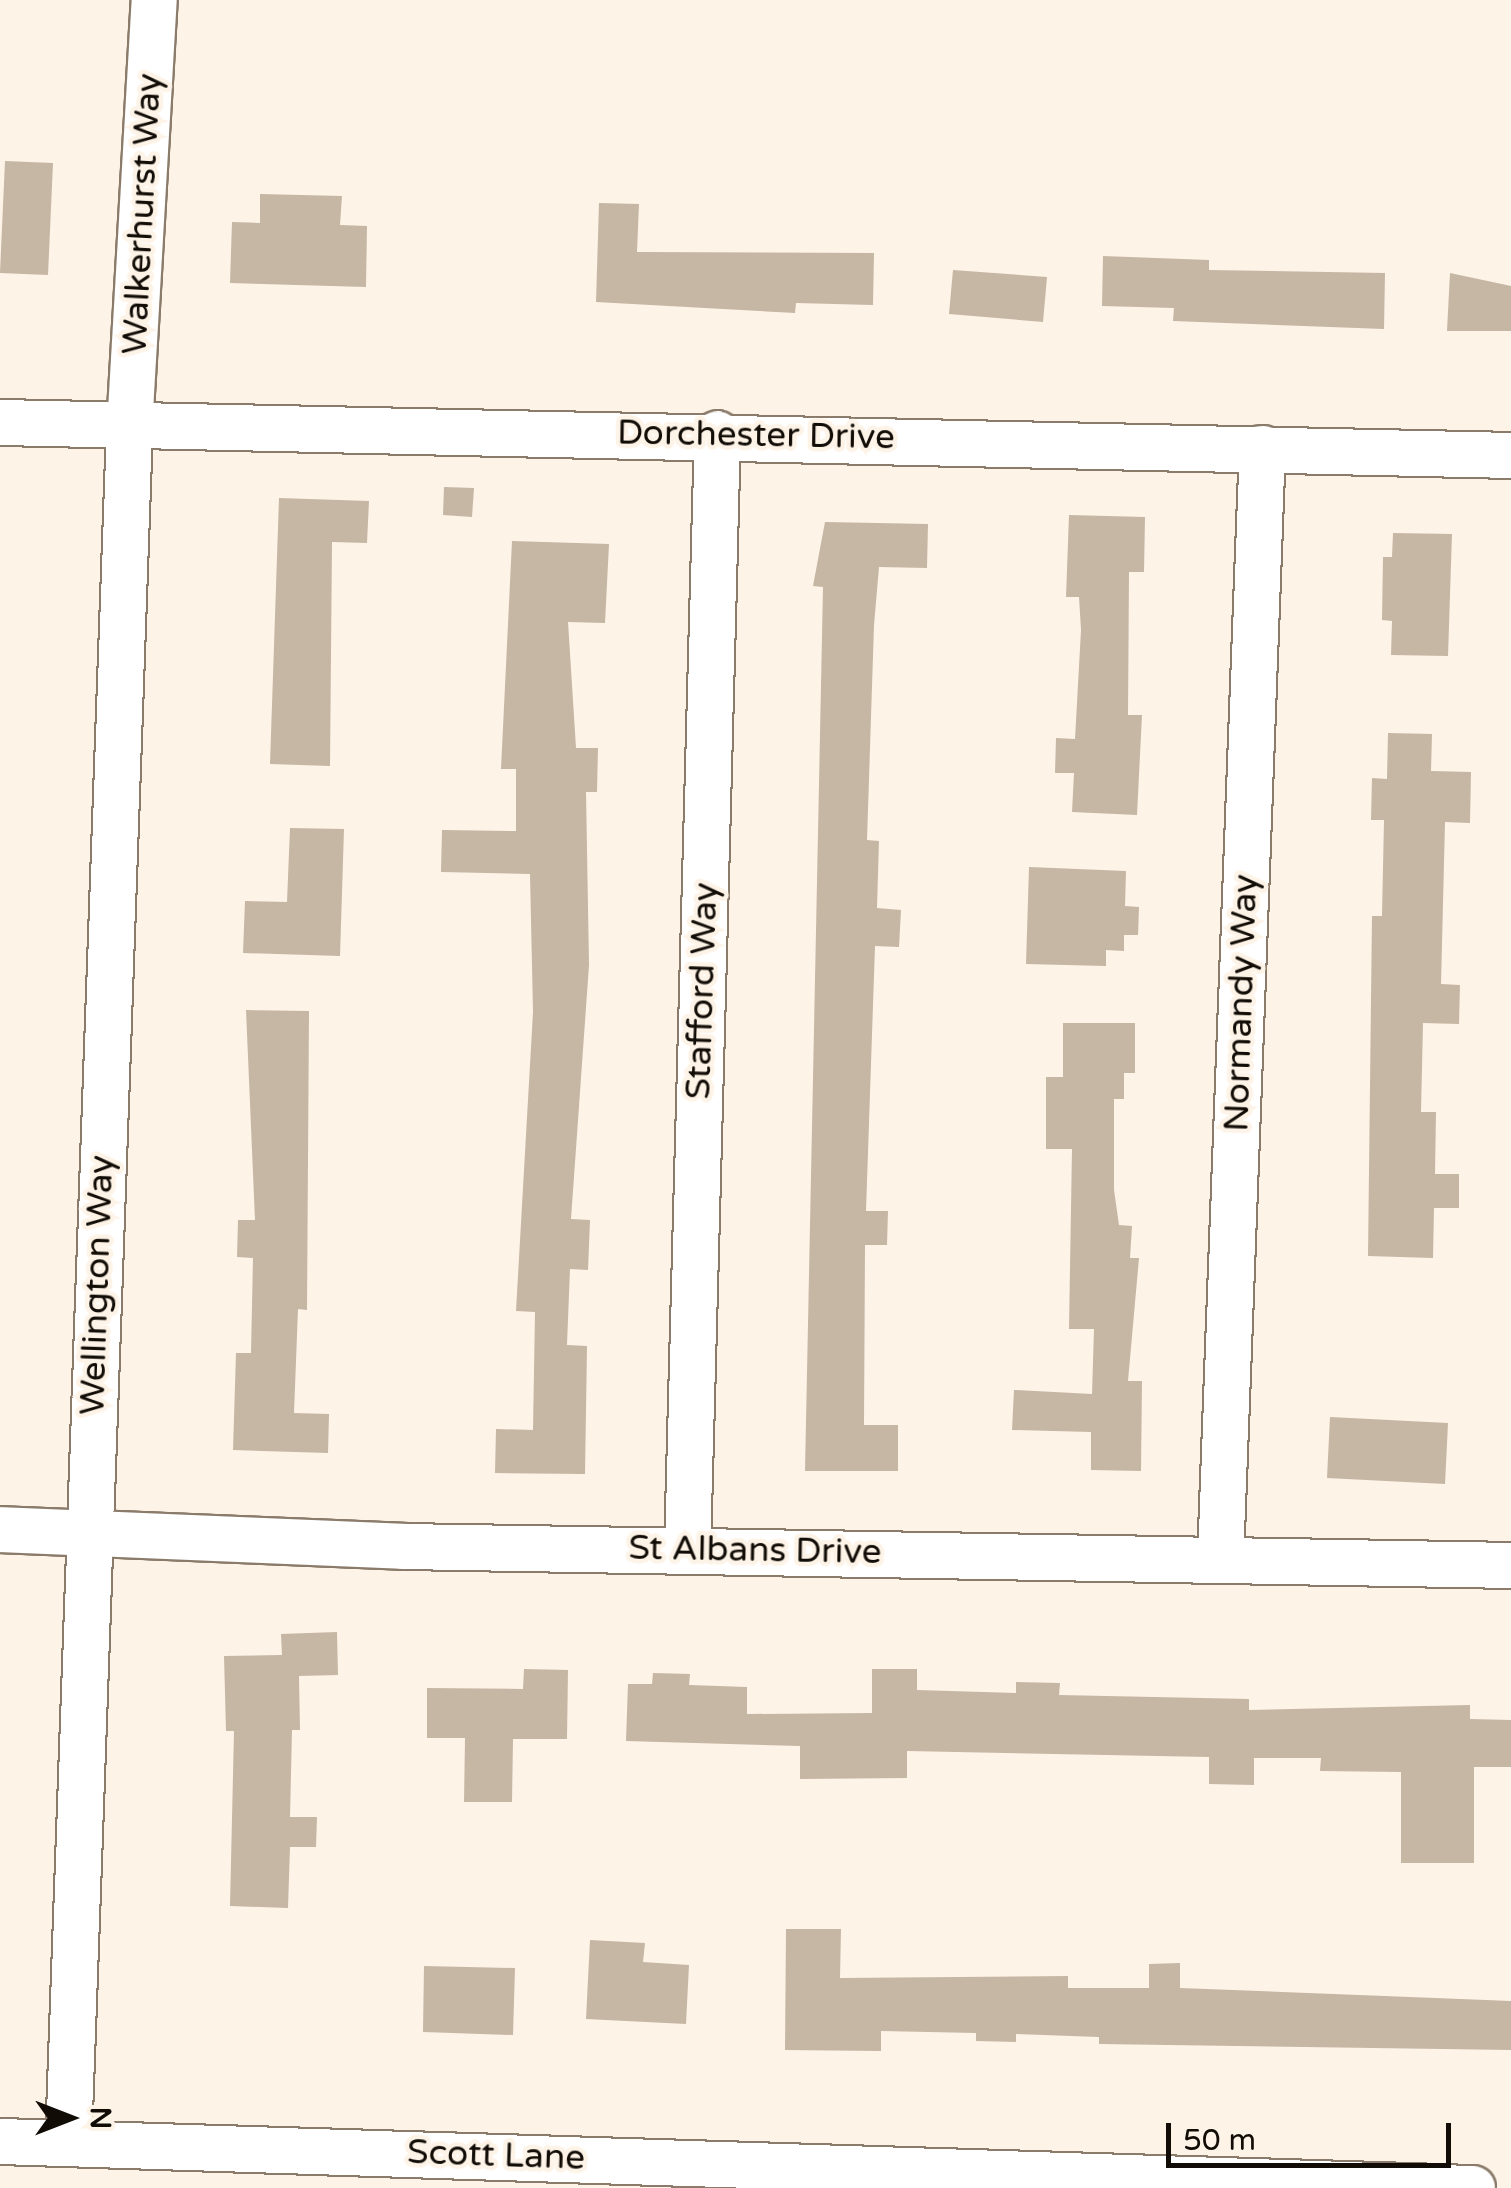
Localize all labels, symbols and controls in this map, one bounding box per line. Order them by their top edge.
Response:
street label: Walkerhurst Way [114,72,170,356]
street label: Dorchester Drive [617,412,895,458]
street label: Normandy Way [1216,874,1266,1132]
street label: Stafford Way [677,882,727,1100]
street label: Wellington Way [71,1154,123,1416]
street label: St Albans Drive [628,1527,882,1573]
north arrow [20,2068,120,2168]
scale bar [1171,2103,1456,2165]
text: N [83,2107,117,2129]
text: 50 m [1183,2122,1256,2159]
street label: Scott Lane [406,2131,586,2179]

